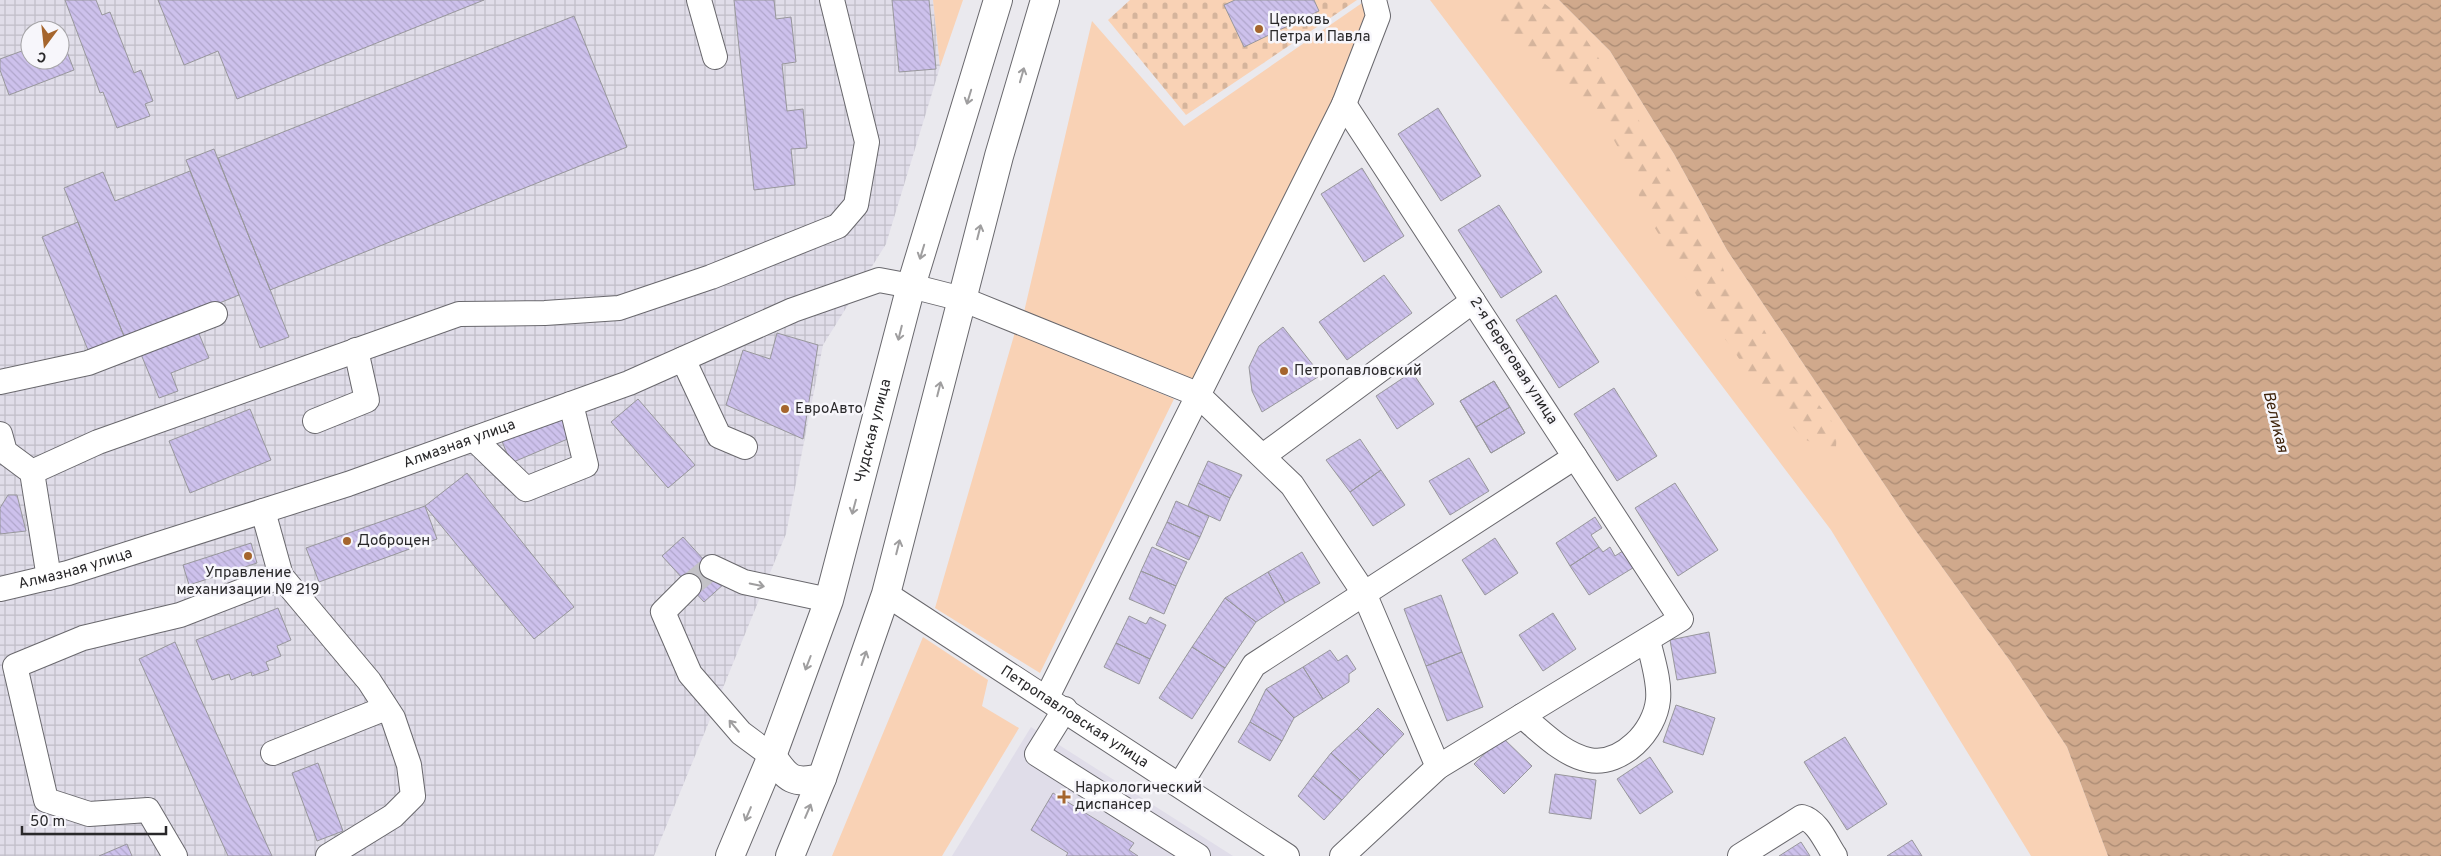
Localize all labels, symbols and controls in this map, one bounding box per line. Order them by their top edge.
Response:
place label: Церковь Петра и Павла [1269,11,1370,47]
north arrow [20,20,70,70]
marker: Церковь Петра и Павла [1253,23,1265,35]
text: С [35,47,49,65]
one-way arrow [1018,68,1028,84]
one-way arrow [963,88,973,104]
one-way arrow [975,224,984,240]
one-way arrow [916,244,926,260]
street label: 2-я Береговая улица [1465,294,1561,428]
one-way arrow [895,325,904,341]
place label: Петропавловский [1294,362,1422,381]
marker: Петропавловский [1278,365,1290,377]
street label: Чудская улица [850,377,896,485]
one-way arrow [935,382,944,398]
water label: Великая [2258,389,2292,455]
place label: ЕвроАвто [795,400,863,419]
marker: ЕвроАвто [779,403,791,415]
street label: Алмазная улица [401,415,518,473]
one-way arrow [848,499,858,515]
place label: Доброцен [357,532,430,551]
marker: Доброцен [341,535,353,547]
one-way arrow [894,539,904,555]
street label: Алмазная улица [16,544,135,594]
marker: Управление механизации № 219 [242,550,254,562]
place label: Управление механизации № 219 [176,564,320,600]
one-way arrow [748,581,764,590]
one-way arrow [860,651,870,667]
one-way arrow [802,655,812,670]
street label: Петропавловская улица [997,662,1152,772]
one-way arrow [729,719,740,732]
place label: Наркологический диспансер [1075,779,1202,815]
marker: Наркологический диспансер [1057,790,1071,804]
scale bar [22,804,166,836]
one-way arrow [804,804,814,819]
one-way arrow [743,806,752,821]
text: 50 m [30,813,65,832]

